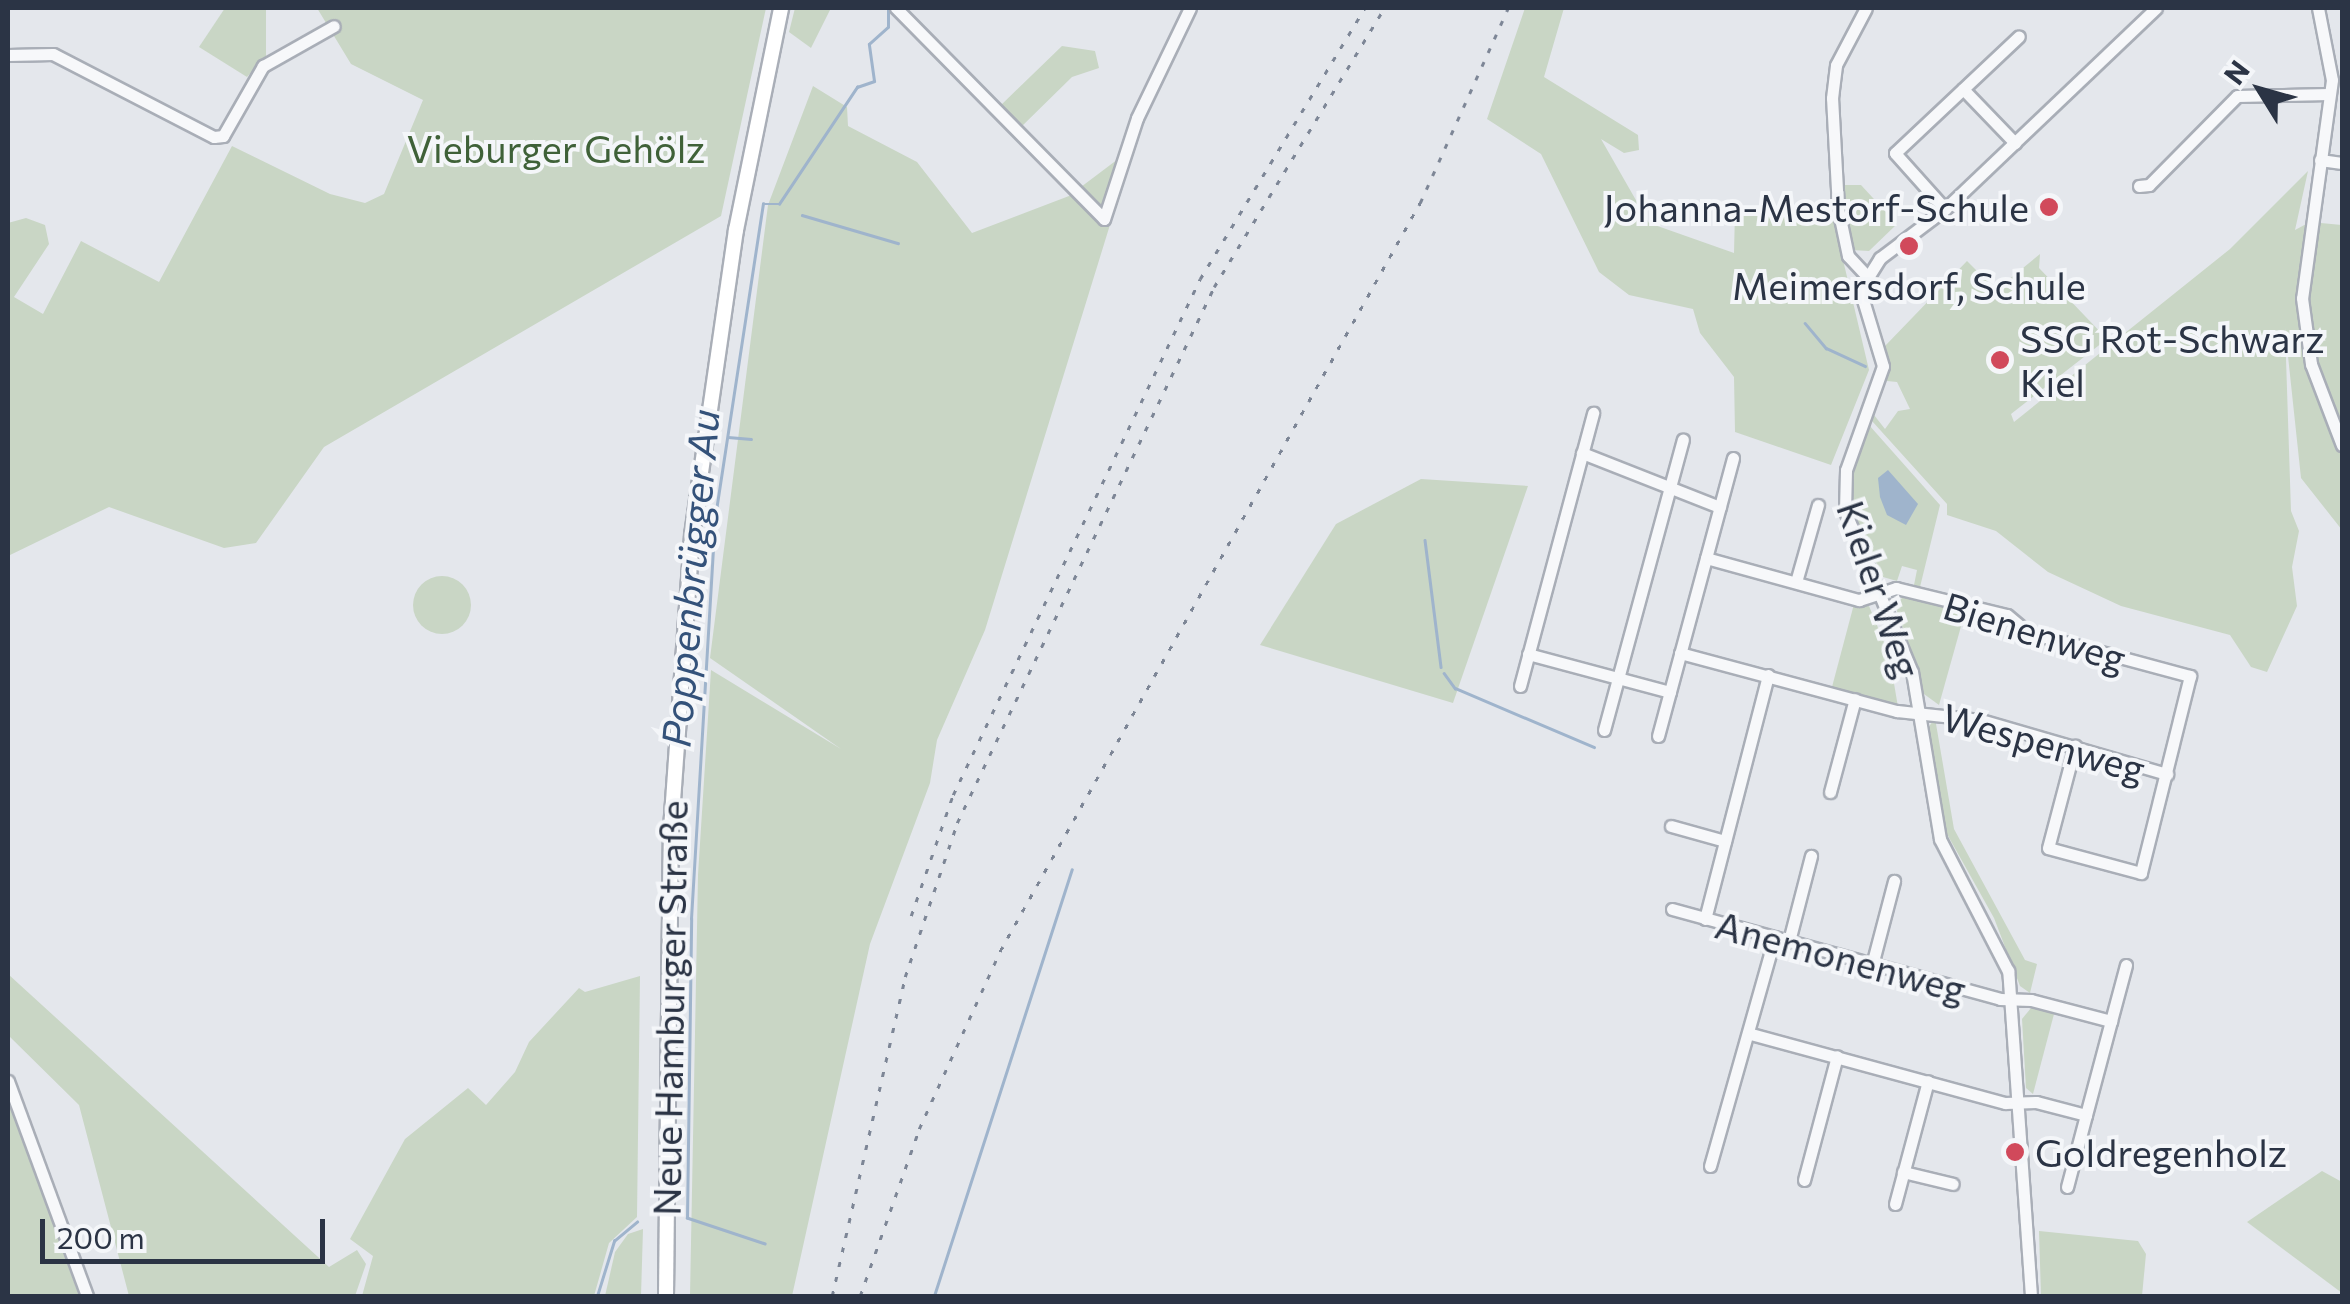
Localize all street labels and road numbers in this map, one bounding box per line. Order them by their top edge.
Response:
street label: Kieler Weg [1828,494,1932,684]
street label: Bienenweg [1938,582,2132,680]
street label: Wespenweg [1938,693,2150,791]
street label: Neue Hamburger Straße [643,800,695,1216]
street label: Anemonenweg [1711,901,1971,1011]

